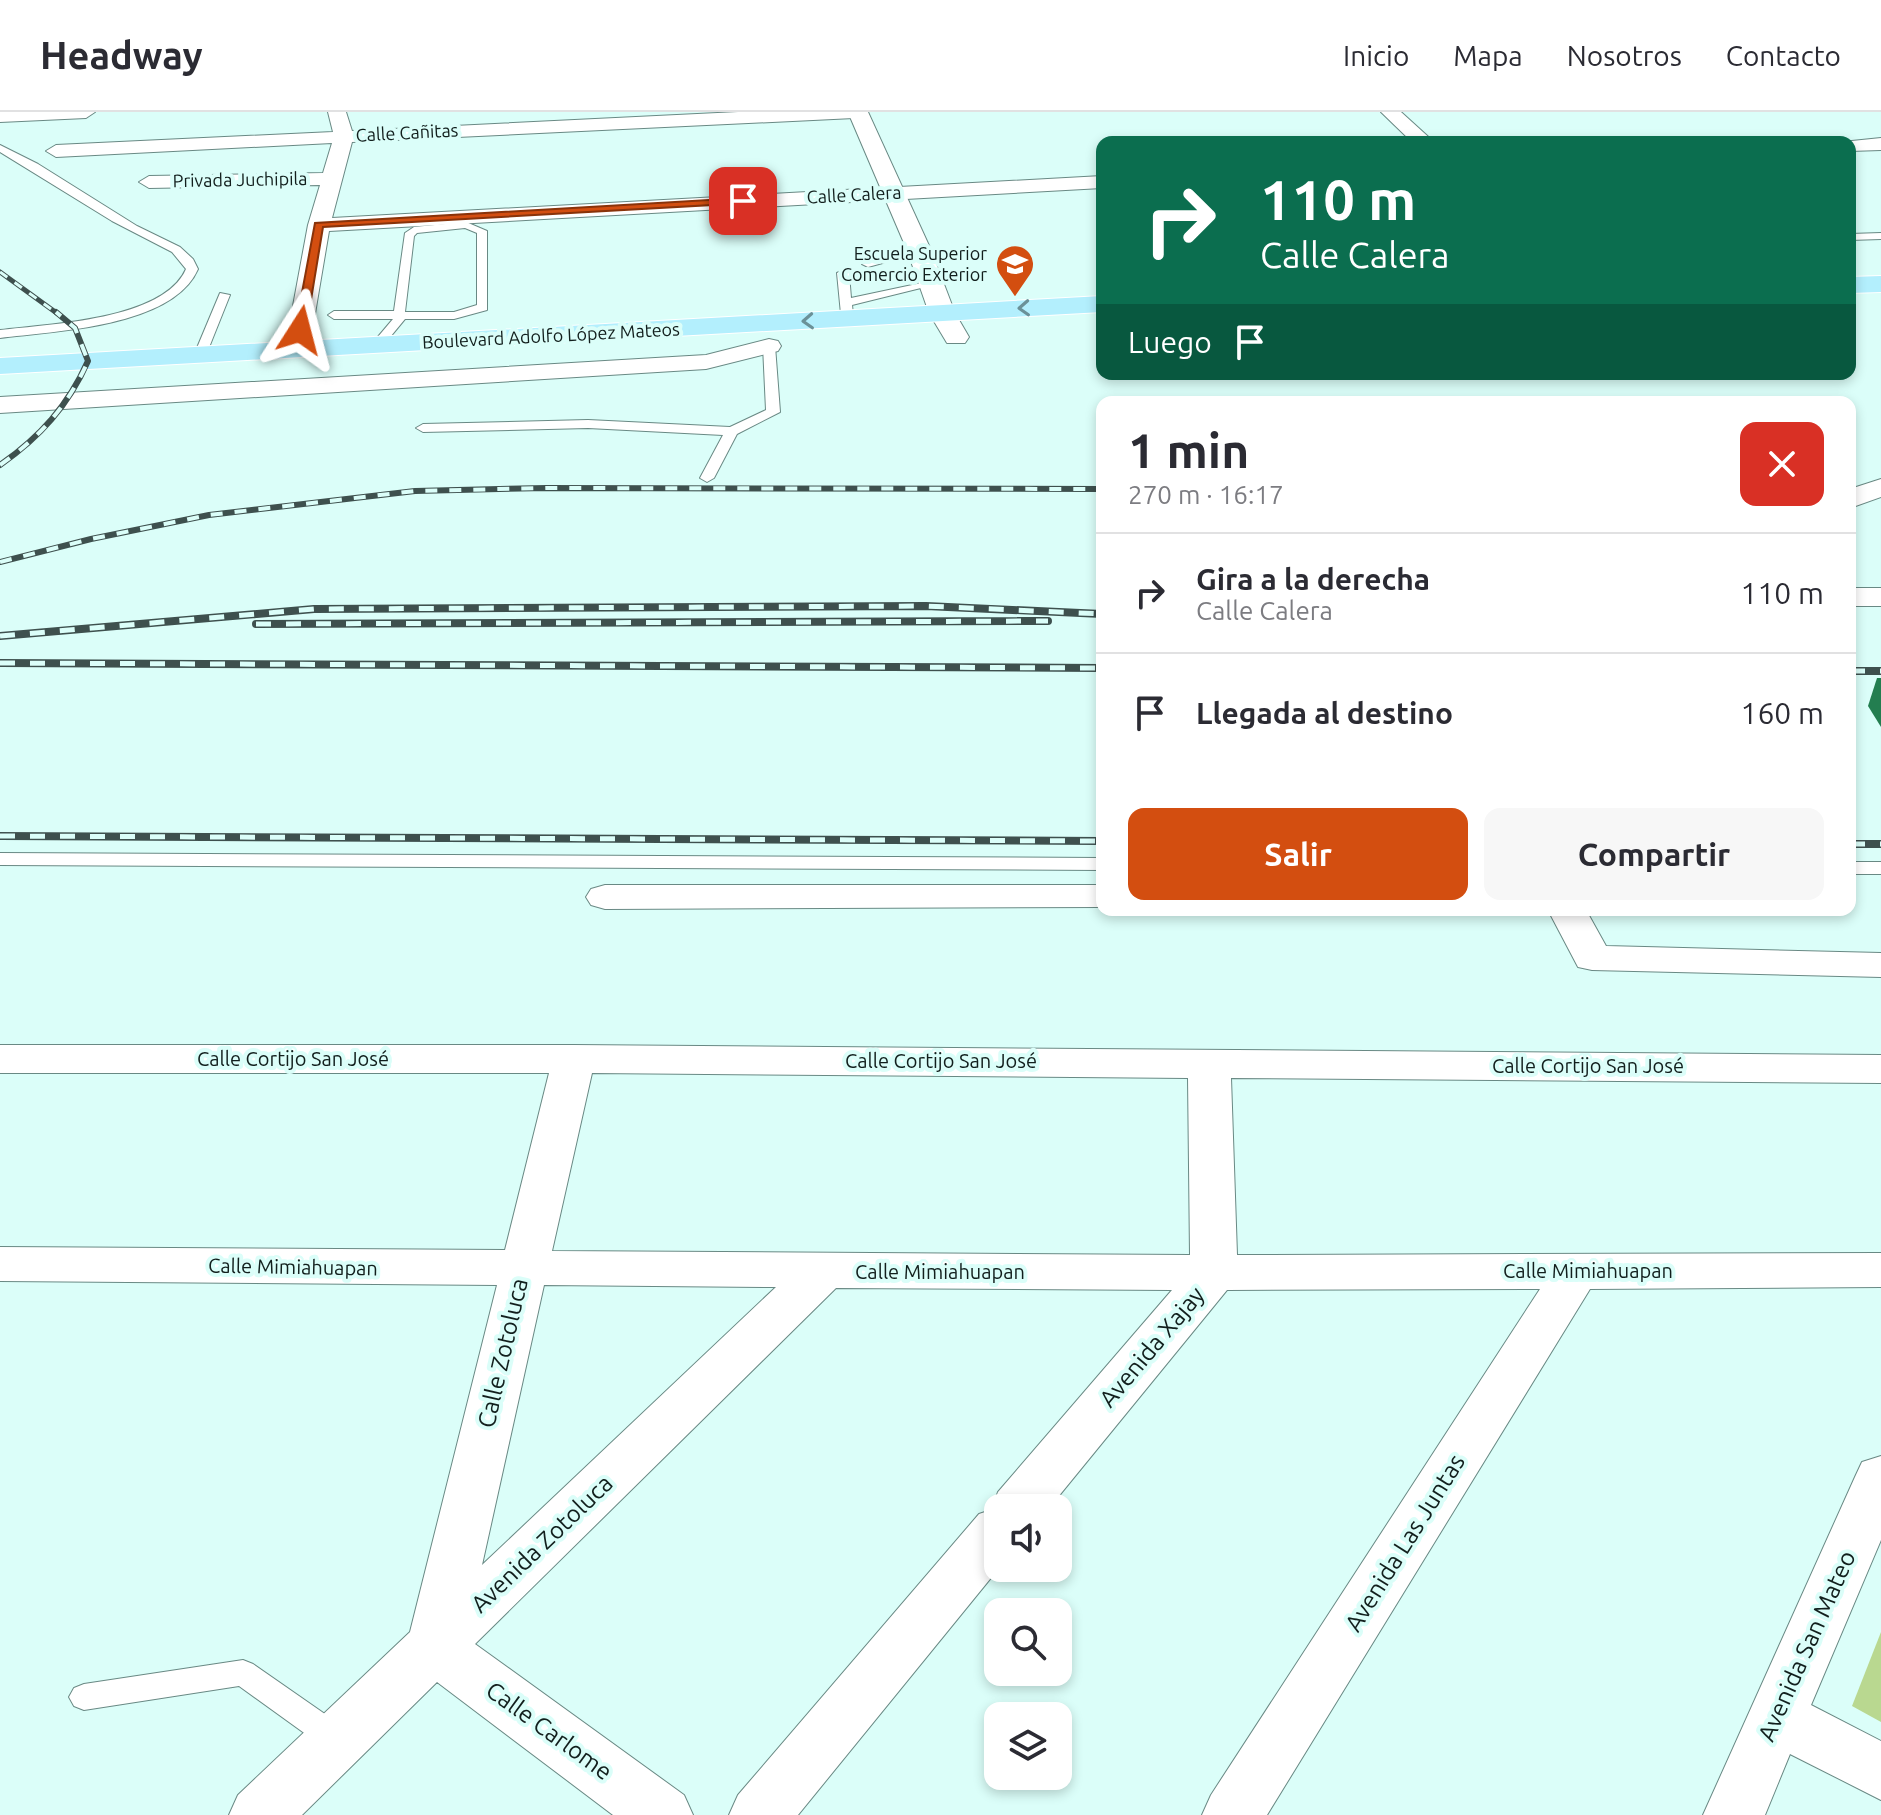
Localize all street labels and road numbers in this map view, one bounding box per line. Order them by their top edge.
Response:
street label: Calle Cañitas [355,119,459,145]
street label: Privada Juchipila [172,168,308,190]
street label: Calle Calera [806,182,902,206]
street label: Boulevard Adolfo López Mateos [422,318,681,352]
street label: Calle Cortijo San José [197,1047,389,1070]
street label: Calle Cortijo San José [845,1049,1037,1072]
street label: Calle Cortijo San José [1492,1054,1684,1077]
street label: Calle Mimiahuapan [208,1254,378,1279]
street label: Calle Mimiahuapan [1503,1259,1673,1282]
street label: Calle Mimiahuapan [855,1260,1025,1283]
street label: Calle Zotoluca [472,1275,533,1430]
street label: Avenida Xajay [1094,1281,1210,1412]
street label: Avenida Las Juntas [1339,1449,1470,1636]
street label: Avenida Zotoluca [465,1469,618,1618]
street label: Avenida San Mateo [1752,1546,1861,1745]
street label: Calle Carlome [481,1676,617,1785]

